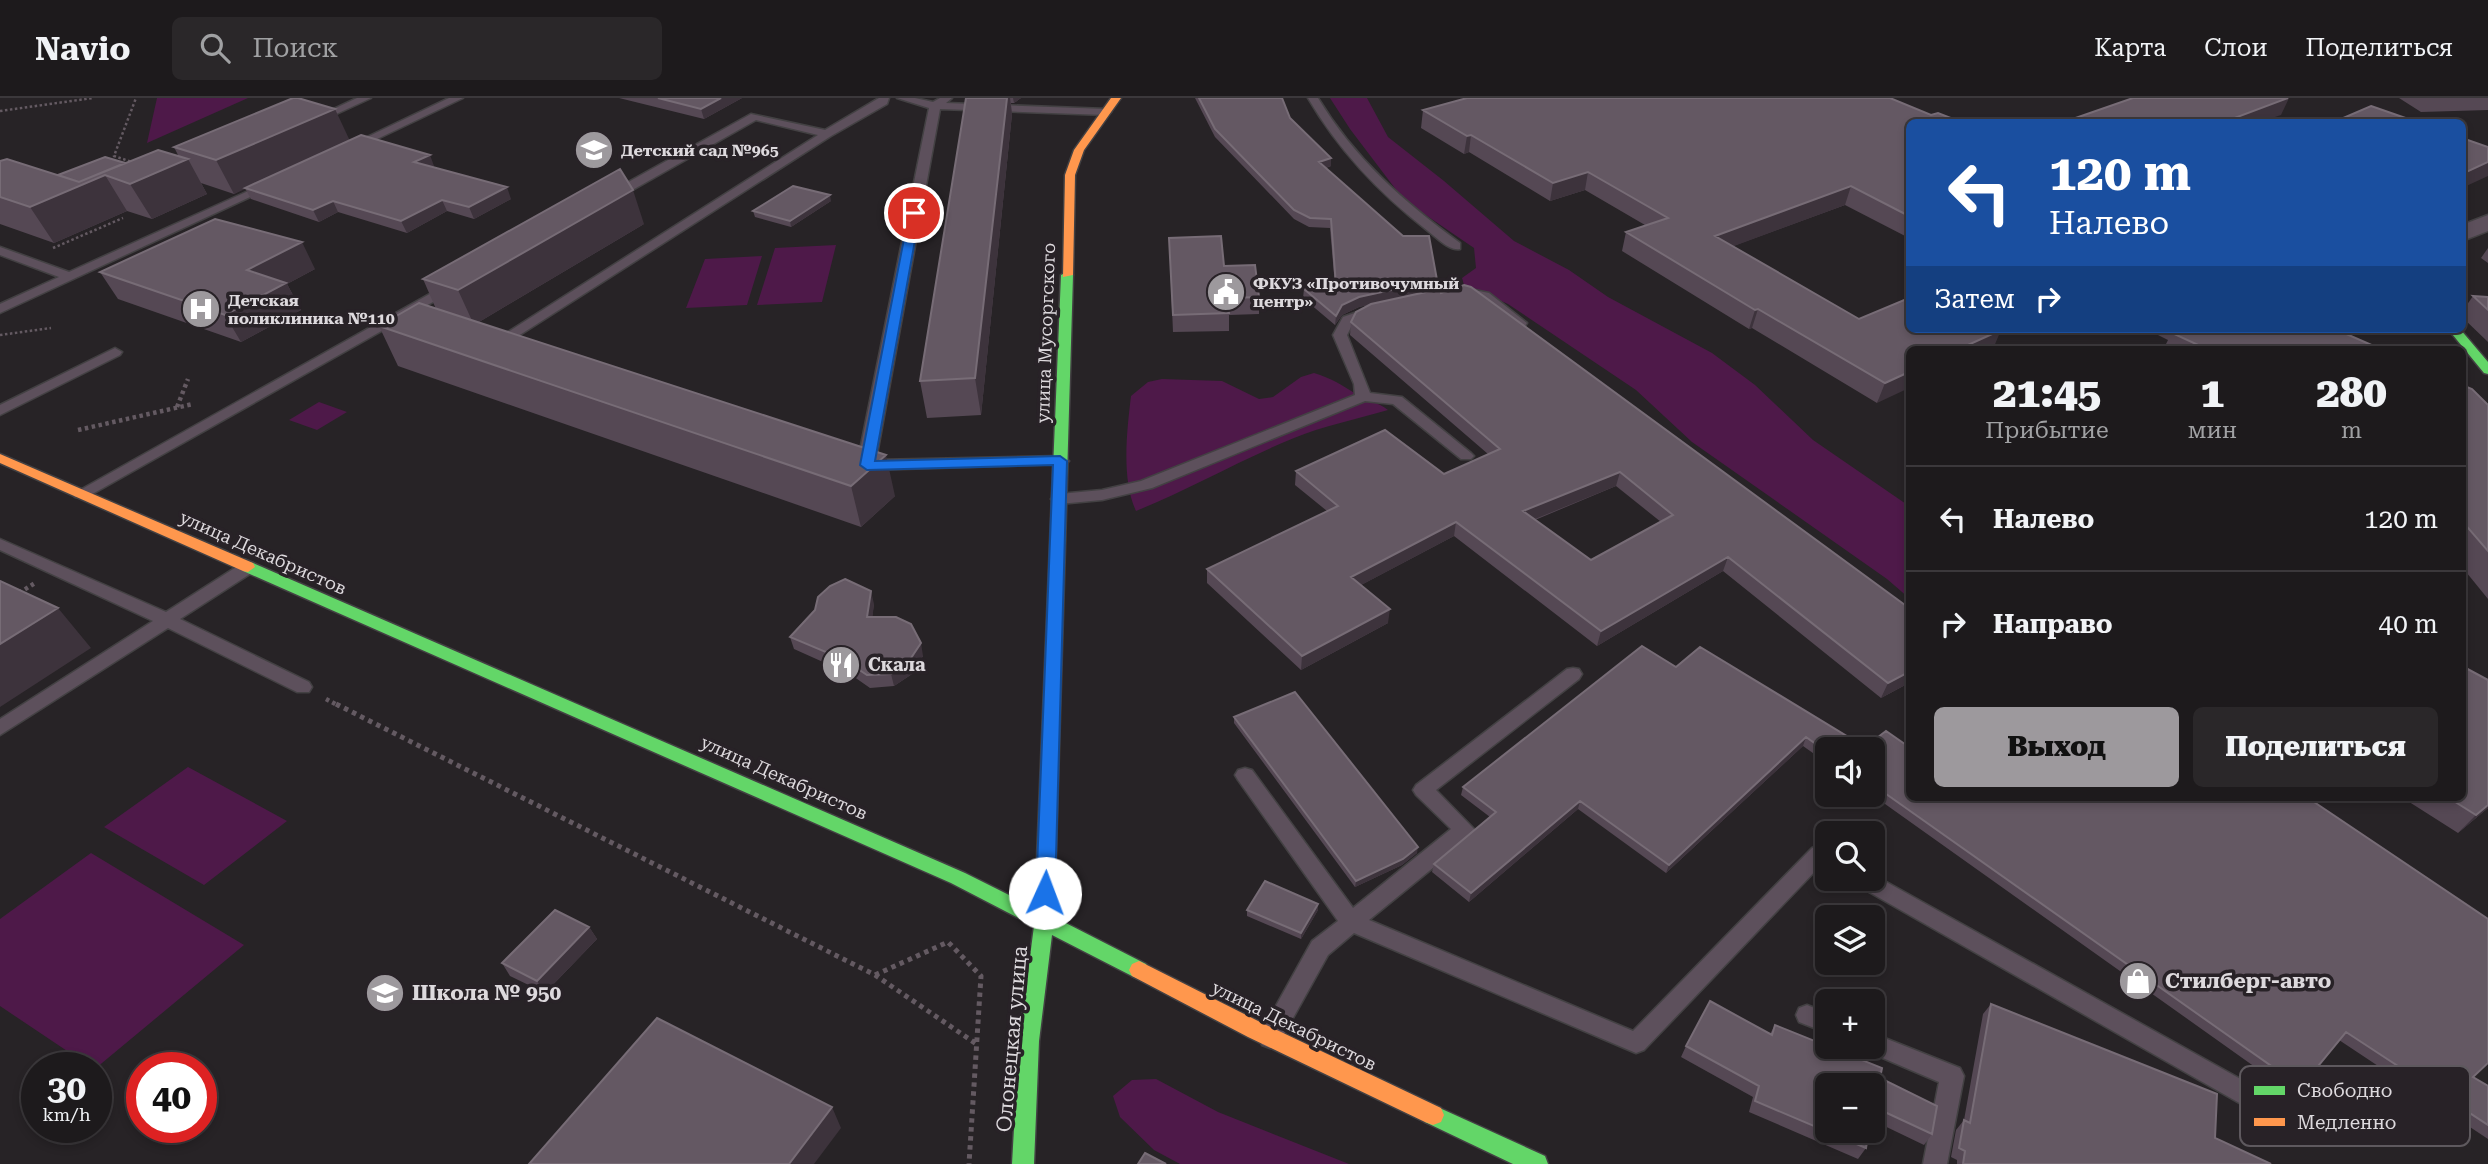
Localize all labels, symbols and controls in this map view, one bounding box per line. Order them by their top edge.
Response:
search box [172,17,662,80]
text: Navio [35,29,130,68]
icon: search [196,29,234,67]
text: Поиск [252,33,338,63]
text: Карта [2094,34,2166,62]
text: Слои [2204,34,2267,62]
text: Поделиться [2305,34,2453,62]
school or university icon: Детский сад №965 [573,129,615,171]
place label: Детский сад №965 [621,141,779,160]
text: 120 m [2049,145,2191,202]
icon: left [1934,147,2025,238]
pin [884,183,944,243]
icon: arrive [895,194,933,232]
text: Налево [2049,204,2169,242]
street label: улица Мусоргского [1032,242,1059,424]
public building icon: ФКУЗ «Противочумный центр» [1205,271,1247,313]
place label: ФКУЗ «Противочумный центр» [1253,274,1459,311]
icon: right [2029,280,2067,318]
text: Затем [1934,284,2015,314]
hospital icon: Детская поликлиника №110 [180,288,222,330]
place label: Детская поликлиника №110 [228,291,395,328]
text: 21:45 [1993,368,2101,417]
text: 1 [2201,368,2224,417]
text: 280 [2316,368,2387,417]
text: Прибытие [1985,417,2109,444]
text: мин [2188,417,2237,444]
text: m [2341,417,2362,444]
icon: left [1934,500,1972,538]
text: Налево [1993,504,2094,534]
text: 120 m [2364,504,2438,534]
street label: улица Декабристов [177,506,350,599]
icon: right [1934,605,1972,643]
text: Направо [1993,609,2113,639]
text: 40 m [2379,609,2438,639]
restaurant icon: Скала [820,644,862,686]
place label: Скала [868,654,926,675]
button: Выход [1934,707,2179,787]
button: Поделиться [2193,707,2438,787]
street label: улица Декабристов [698,731,871,824]
map controls [1815,737,1885,1143]
button: sound [1815,737,1885,807]
button: search [1815,821,1885,891]
position arrow [1008,856,1082,930]
button: layers [1815,905,1885,975]
street label: Олонецкая улица [992,944,1032,1133]
shop icon: Стилберг-авто [2117,960,2159,1002]
place label: Стилберг-авто [2165,969,2331,993]
school or university icon: Школа № 950 [364,972,406,1014]
street label: улица Декабристов [1209,977,1380,1075]
place label: Школа № 950 [412,981,562,1005]
button: + [1815,989,1885,1059]
speed limit sign: 40 [126,1052,217,1143]
legend [2240,1066,2470,1146]
text: 30 [47,1068,86,1109]
button: − [1815,1073,1885,1143]
text: Свободно [2297,1079,2392,1102]
text: km/h [42,1104,91,1125]
text: Медленно [2297,1111,2396,1134]

